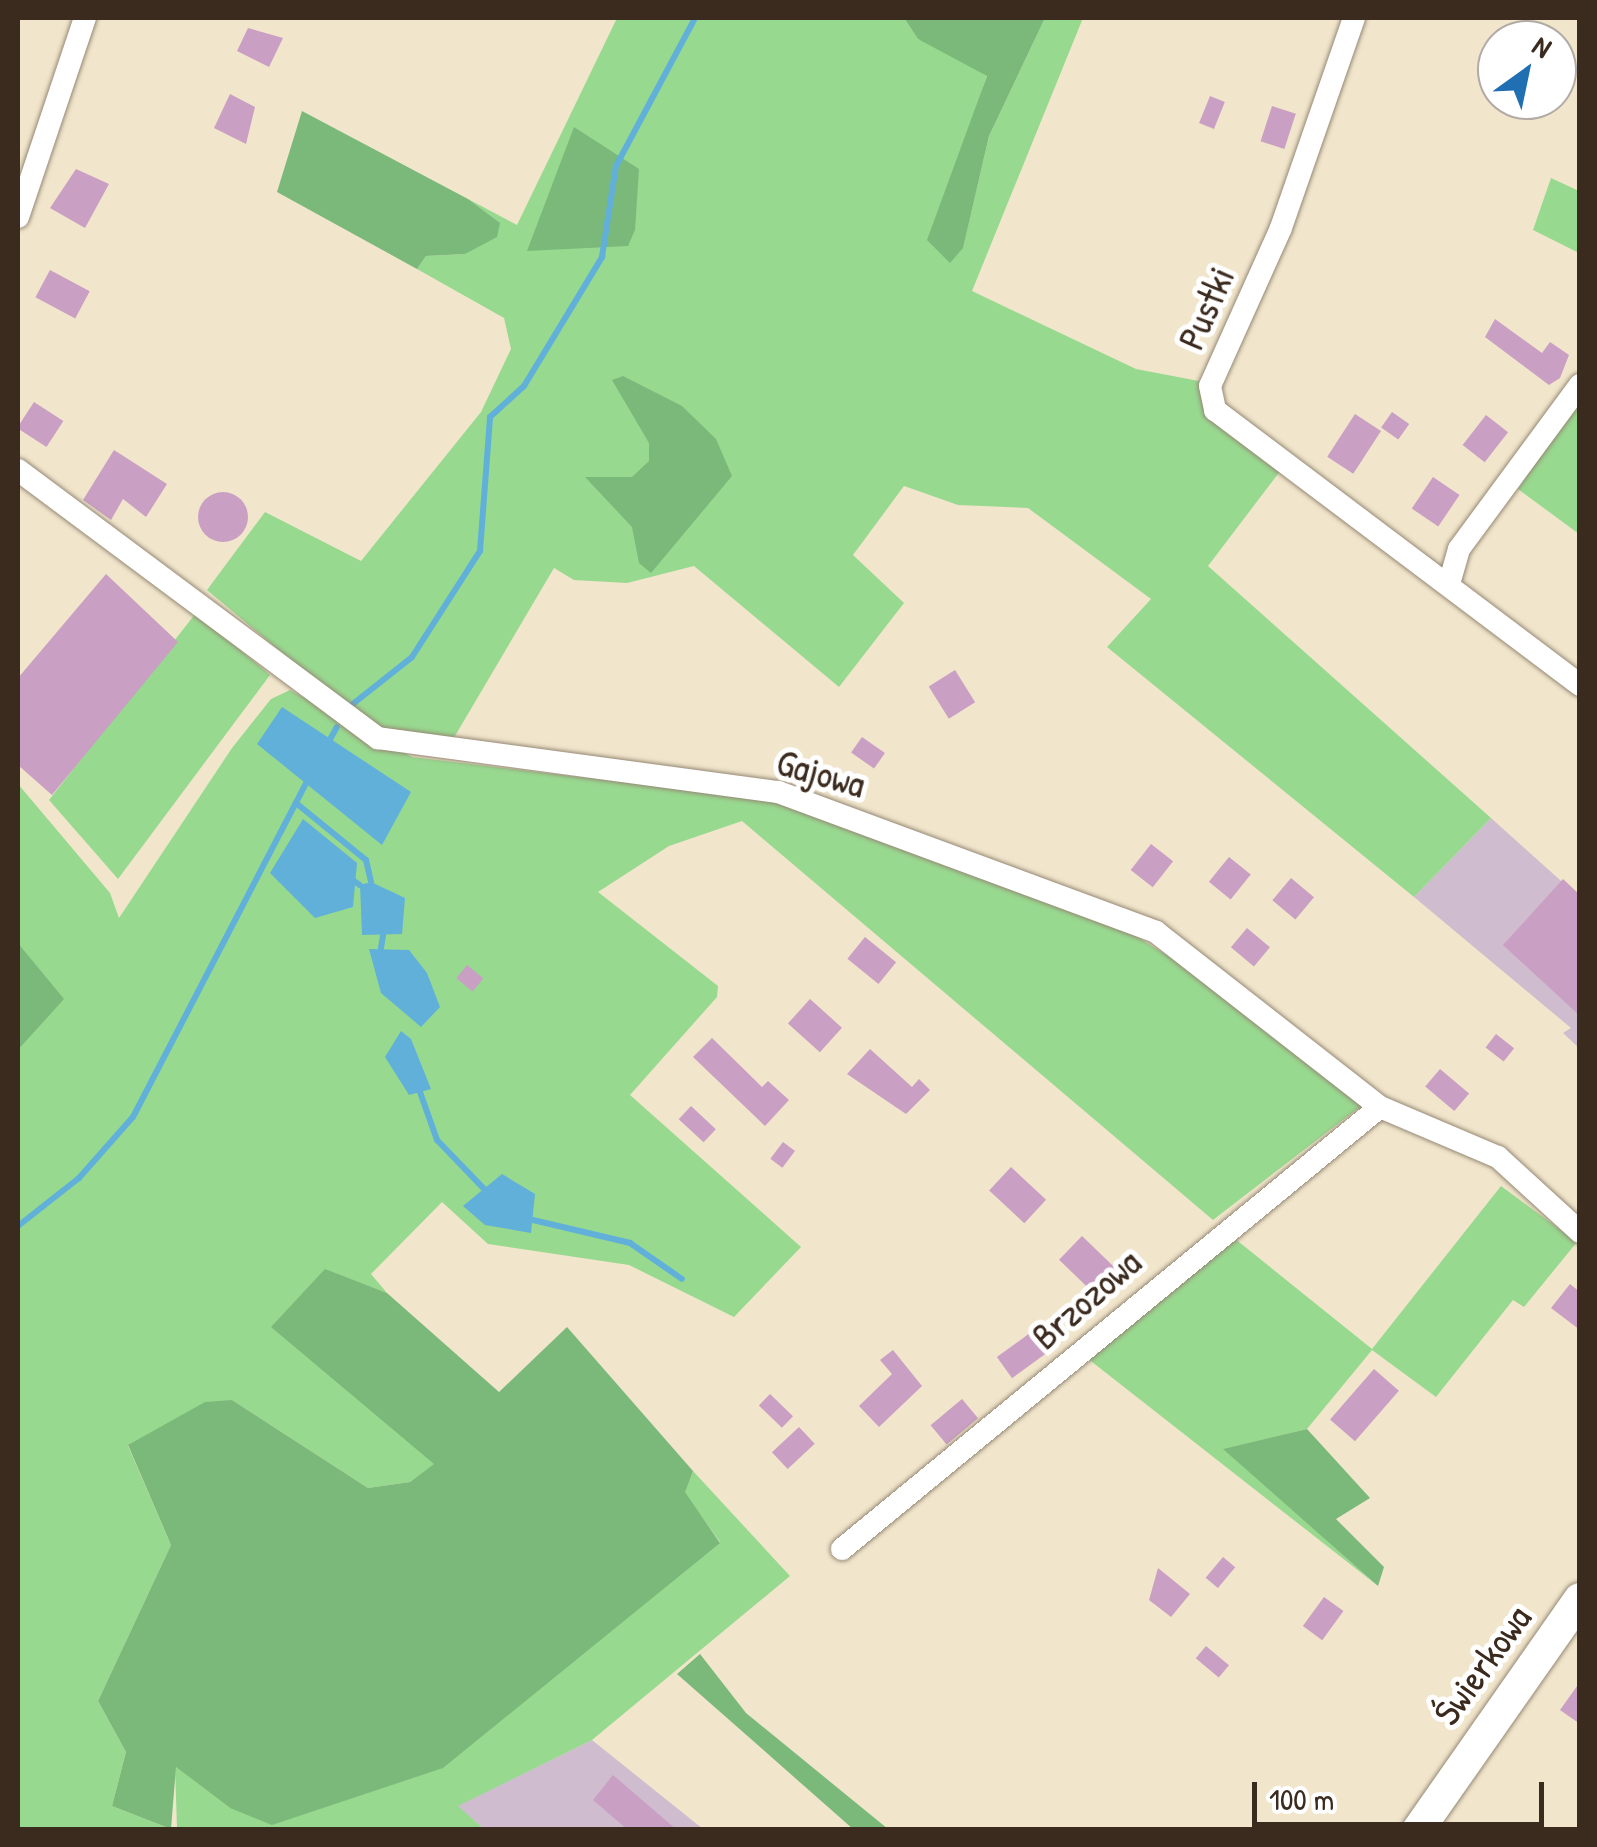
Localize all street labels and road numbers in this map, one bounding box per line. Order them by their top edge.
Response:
street label: Pustki [1168,260,1244,356]
street label: Gajowa [772,739,870,807]
street label: Brzozowa [1022,1239,1150,1359]
street label: Świerkowa [1423,1596,1541,1734]

